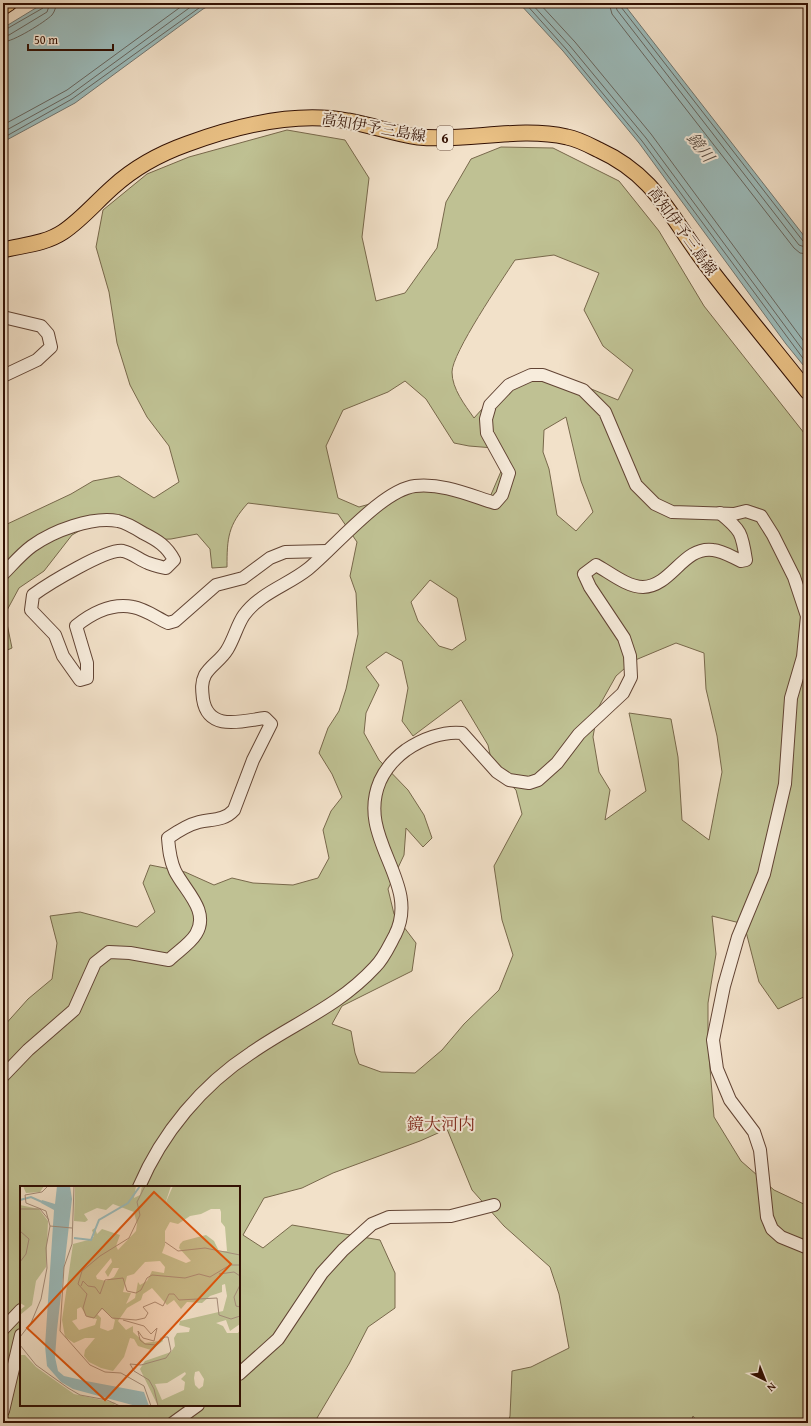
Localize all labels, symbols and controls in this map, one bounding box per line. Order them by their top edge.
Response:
scale bar [28,26,113,52]
text: 50 m [34,31,58,48]
street label: 高知伊予三島線 [320,108,428,146]
road number: 6 [437,126,453,150]
water label: 鏡川 [682,127,721,169]
street label: 高知伊予三島線 [644,182,722,280]
district label: 鏡大河内 [407,1111,475,1136]
inset map [20,1186,240,1406]
north arrow [745,1360,785,1400]
text: N [763,1379,780,1396]

